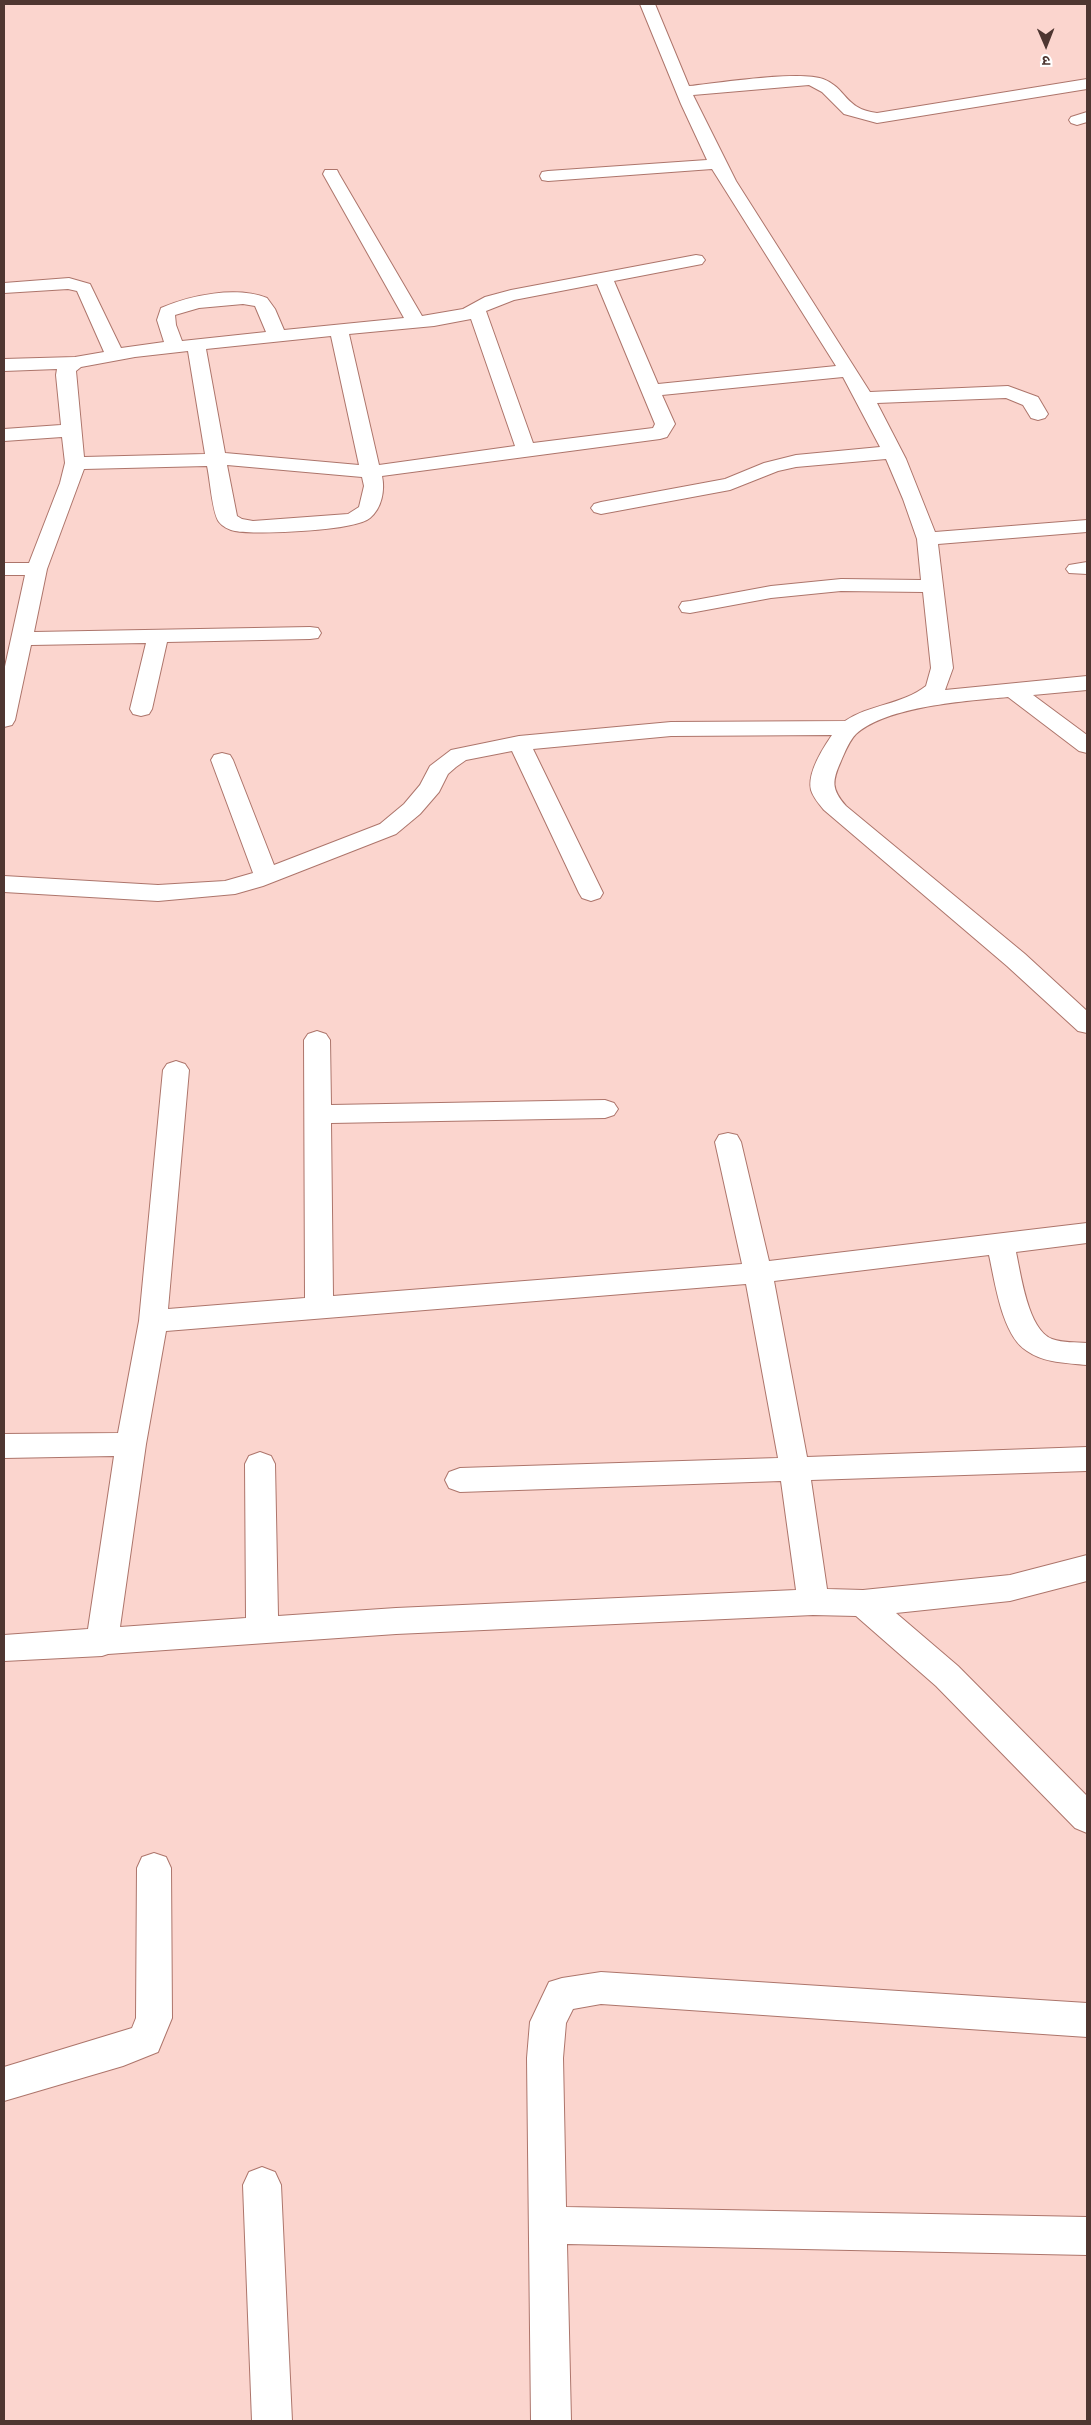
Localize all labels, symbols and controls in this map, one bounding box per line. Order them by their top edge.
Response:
north arrow [1021,20,1071,70]
text: उ [1042,52,1051,69]

